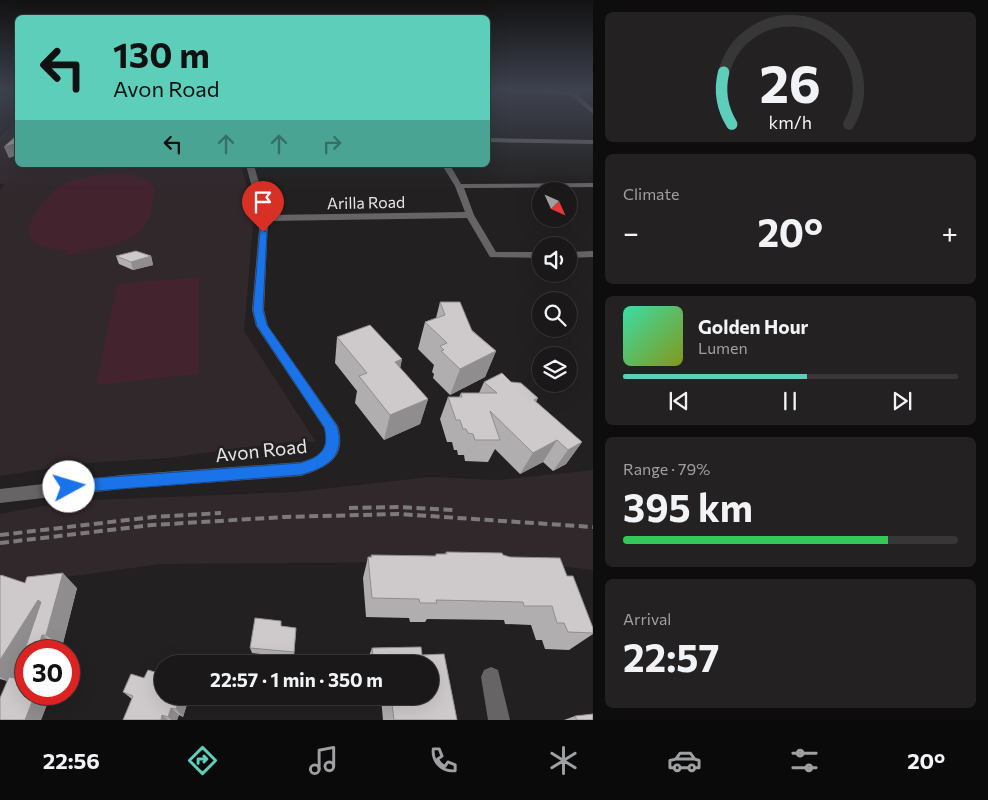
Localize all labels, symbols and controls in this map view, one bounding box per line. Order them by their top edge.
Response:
text: 130 m [113,32,210,75]
icon: left [30,35,95,100]
text: 26 [760,50,821,114]
text: Avon Road [113,75,220,102]
text: km/h [769,111,812,133]
icon: left [159,130,187,158]
icon: ahead [212,130,240,158]
icon: ahead [265,130,293,158]
icon: right [318,130,346,158]
pin [242,181,284,232]
north arrow [532,182,578,228]
map controls [532,182,577,392]
text: Climate [623,184,679,203]
icon: arrive [249,188,277,216]
street label: Arilla Road [327,192,405,212]
text: 20° [757,208,823,255]
text: − [623,215,639,249]
text: + [942,215,958,249]
button: sound [532,237,577,282]
button: search [532,292,577,337]
text: Golden Hour [698,315,808,338]
text: Lumen [698,338,748,357]
button: layers [532,347,577,392]
icon: previous [665,387,693,415]
icon: pause [776,387,804,415]
icon: next [888,387,916,415]
street label: Avon Road [214,434,308,466]
text: Range · 79% [623,459,710,478]
position arrow [42,460,94,512]
text: 395 km [623,483,753,530]
text: Arrival [623,609,671,628]
text: 22:57 [623,633,719,680]
speed limit sign: 30 [15,640,80,705]
text: 22:57 · 1 min · 350 m [210,668,383,691]
icon: directions [185,743,220,778]
icon: music [306,743,341,778]
icon: phone [426,743,461,778]
icon: climate [546,743,581,778]
icon: car [667,743,702,778]
icon: filters [787,743,822,778]
text: 22:56 [43,747,100,774]
text: 20° [907,747,945,774]

